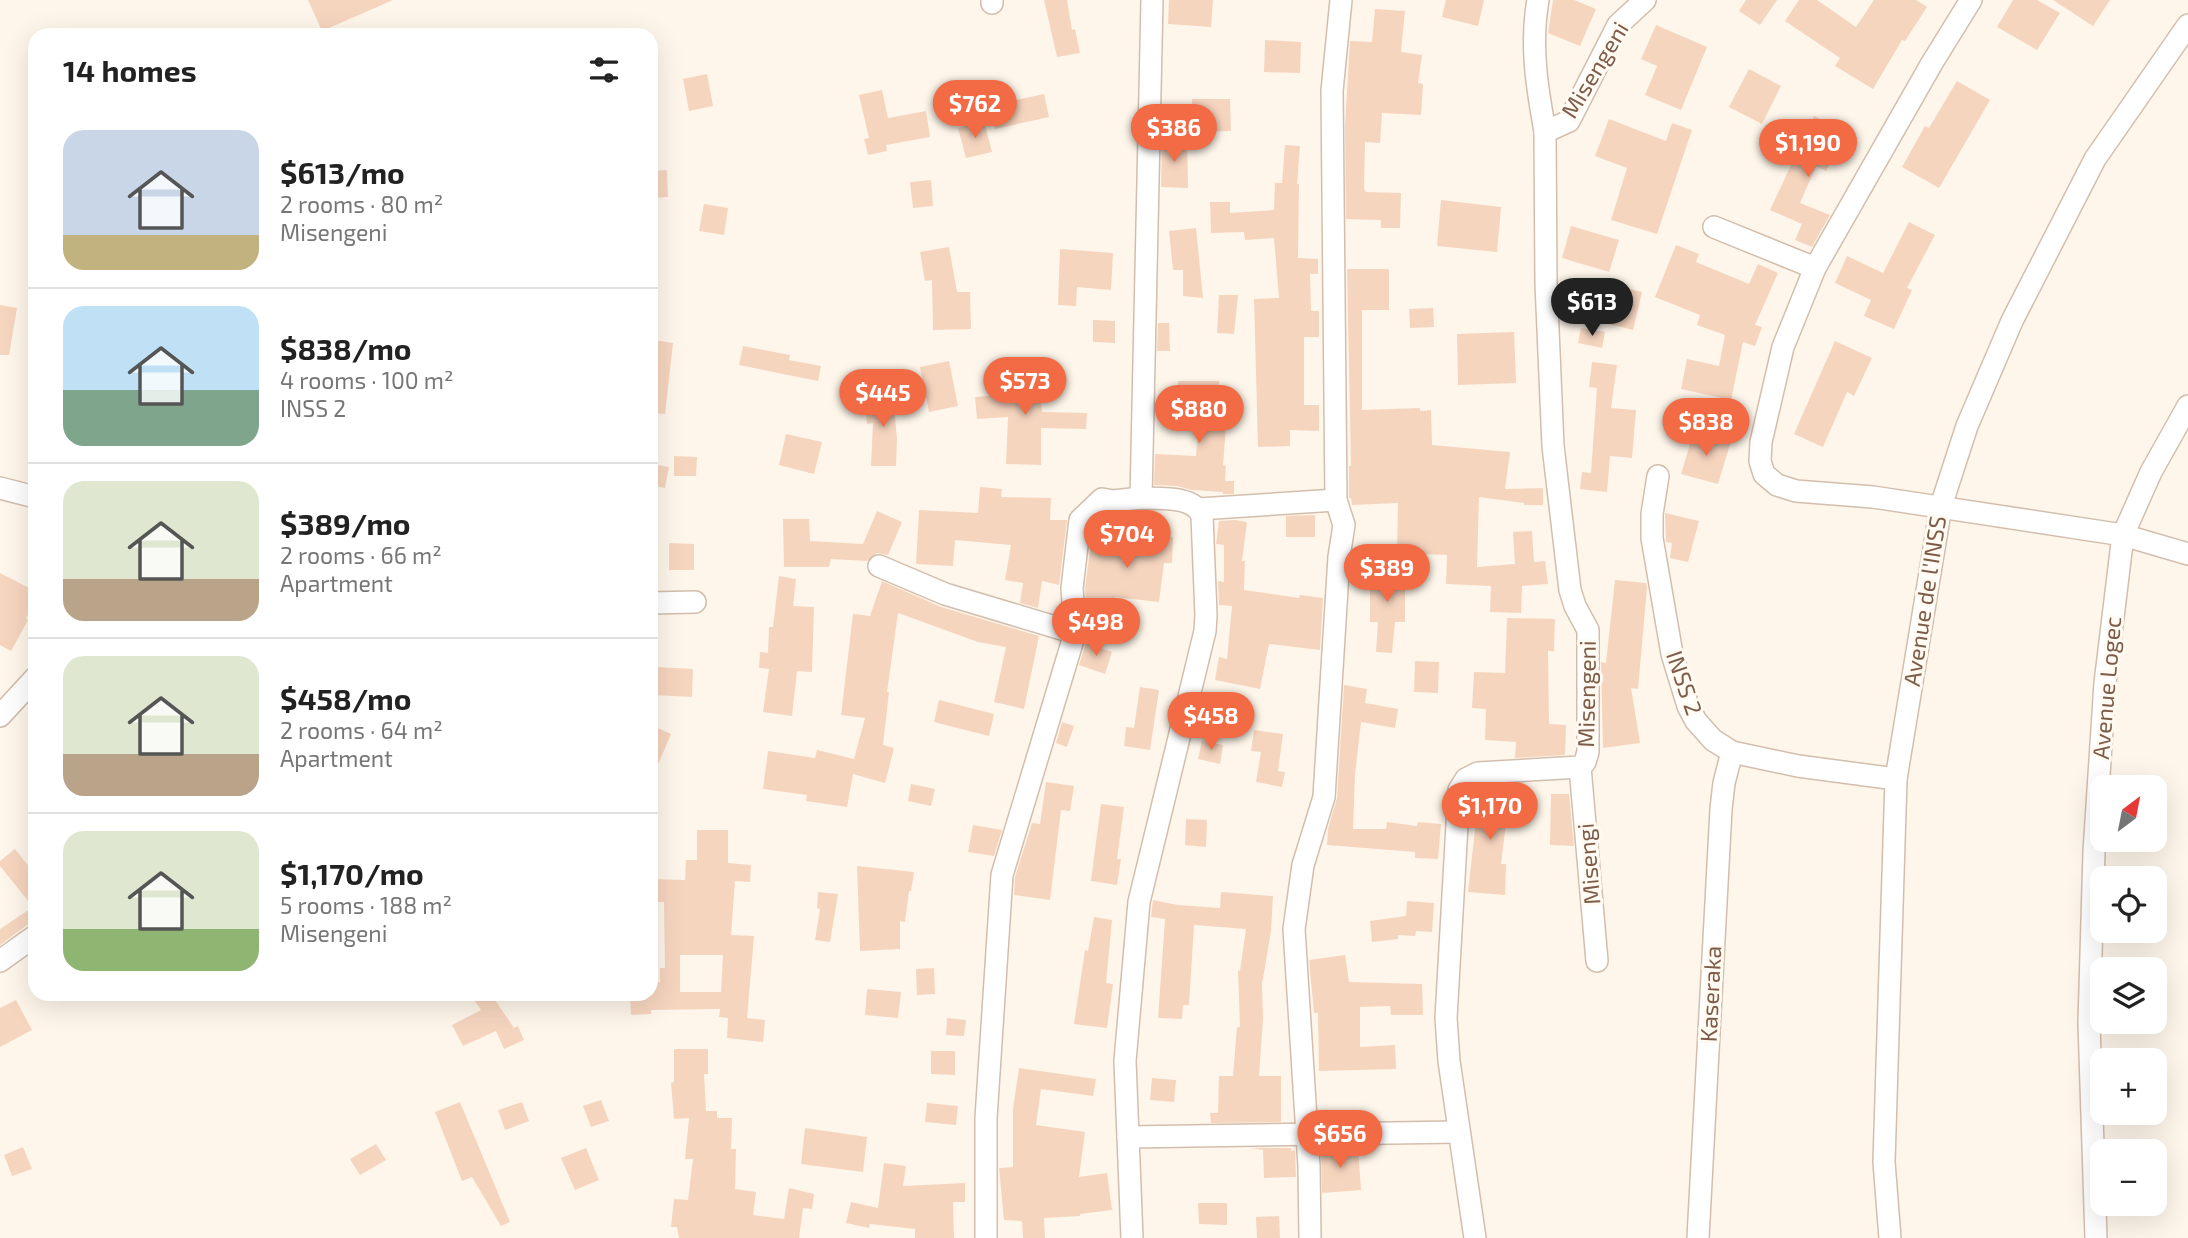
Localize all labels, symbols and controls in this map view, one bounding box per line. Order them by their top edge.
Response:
street label: Misengeni [1554,16,1634,123]
icon: filters [585,51,623,89]
text: 14 homes [63,52,197,88]
pin: $762 [934,80,1016,140]
text: $762 [949,89,1001,117]
pin: $386 [1133,104,1215,164]
text: $386 [1147,113,1201,141]
pin: $1,190 [1751,120,1865,179]
text: $1,190 [1775,128,1841,156]
text: $613/mo [280,154,405,190]
icon: home [119,158,203,242]
text: 2 rooms · 80 m² [280,190,443,218]
text: Misengeni [280,218,387,246]
pin: $613 [1551,278,1633,338]
text: $613 [1567,287,1617,315]
text: $838/mo [280,330,412,366]
icon: home [119,334,203,418]
pin: $573 [984,358,1066,417]
text: 4 rooms · 100 m² [280,366,454,394]
text: $573 [999,366,1051,394]
pin: $445 [842,370,924,429]
text: $445 [855,378,911,406]
pin: $880 [1158,386,1240,445]
text: INSS 2 [280,394,346,422]
text: $880 [1171,394,1227,422]
pin: $838 [1665,398,1747,458]
text: $838 [1678,407,1734,435]
text: $389/mo [280,505,411,541]
icon: home [119,509,203,593]
pin: $704 [1086,510,1168,570]
street label: Avenue de l'INSS [1897,514,1951,688]
text: $704 [1100,519,1154,547]
text: 2 rooms · 66 m² [280,541,442,569]
pin: $389 [1346,544,1428,604]
text: $389 [1360,553,1414,581]
text: Apartment [280,569,393,597]
pin: $498 [1055,598,1137,658]
text: $498 [1068,607,1124,635]
street label: Avenue Logec [2086,615,2126,761]
street label: Misengeni [1571,640,1601,748]
street label: INSS 2 [1661,647,1709,718]
text: $458/mo [280,680,412,716]
icon: home [119,684,203,768]
pin: $458 [1170,692,1252,752]
text: $458 [1183,701,1239,729]
text: 2 rooms · 64 m² [280,716,443,744]
text: Apartment [280,744,393,772]
north arrow [2090,775,2166,852]
map controls [2090,775,2167,1216]
pin: $1,170 [1433,782,1547,842]
text: $1,170 [1458,791,1522,819]
street label: Misengi [1570,822,1606,906]
text: $1,170/mo [280,855,424,891]
icon: home [119,859,203,943]
button: locate [2090,866,2167,943]
text: 5 rooms · 188 m² [280,891,452,919]
text: Misengeni [280,919,387,947]
street label: Kaseraka [1693,945,1727,1043]
button: layers [2090,957,2167,1034]
button: + [2090,1048,2167,1125]
pin: $656 [1299,1110,1381,1170]
text: $656 [1313,1119,1367,1147]
button: − [2090,1139,2167,1216]

